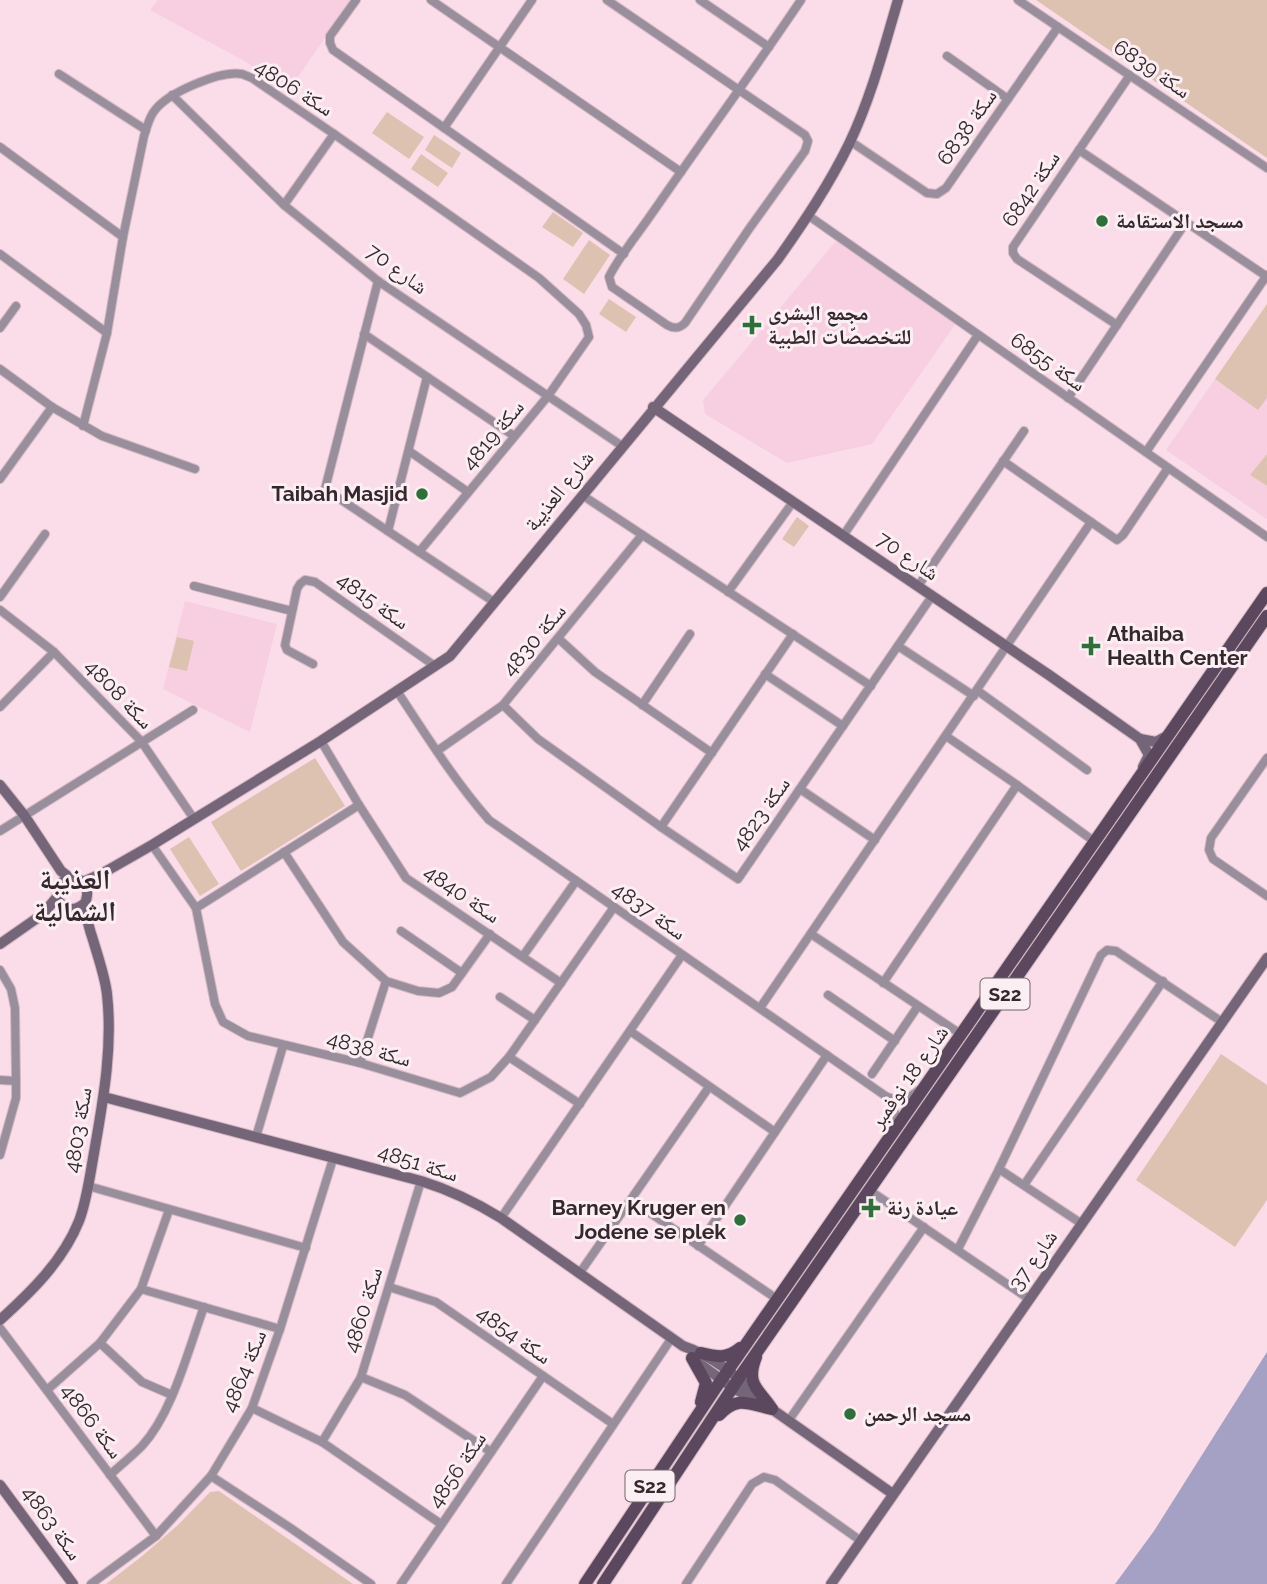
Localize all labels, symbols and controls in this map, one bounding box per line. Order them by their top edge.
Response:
street label: سكة 6839 [1109,34,1195,103]
street label: سكة 4806 [250,54,338,121]
street label: سكة 6838 [931,84,1002,170]
street label: سكة 6842 [996,146,1065,231]
place label: مسجد الاستقامة [1116,208,1244,233]
marker: مسجد الاستقامة [1094,213,1110,229]
street label: شارع 70 [361,238,433,300]
place label: مجمع البشرى للتخصصّات الطبية [768,300,911,349]
marker: مجمع البشرى للتخصصّات الطبية [742,315,762,335]
street label: سكة 6855 [1006,327,1091,397]
street label: سكة 4819 [456,395,529,475]
street label: شارع العذيبة [519,445,599,537]
place label: Taibah Masjid [271,481,408,506]
marker: Taibah Masjid [414,486,430,502]
street label: شارع 70 [872,526,944,586]
street label: سكة 4815 [332,567,414,635]
street label: سكة 4830 [496,599,571,681]
place label: Athaiba Health Center [1107,621,1248,670]
marker: Athaiba Health Center [1081,636,1101,656]
street label: سكة 4808 [80,653,159,734]
street label: سكة 4823 [726,772,795,855]
street label: سكة 4840 [419,859,505,928]
district label: العذيبة الشمالية [34,863,116,928]
street label: سكة 4837 [607,876,691,945]
road number: S22 [981,978,1030,1010]
street label: شارع 18 نوفمبر [863,1020,954,1134]
street label: سكة 4838 [324,1025,414,1072]
street label: سكة 4803 [58,1085,97,1175]
street label: سكة 4851 [375,1138,461,1187]
place label: Barney Kruger en Jodene se plek [552,1195,726,1244]
place label: عيادة رنة [887,1195,958,1220]
marker: عيادة رنة [861,1198,881,1218]
marker: Barney Kruger en Jodene se plek [732,1212,748,1228]
street label: شارع 37 [1003,1225,1063,1295]
street label: سكة 4860 [338,1264,387,1355]
street label: سكة 4854 [472,1300,556,1369]
street label: سكة 4864 [216,1326,271,1416]
street label: سكة 4866 [56,1378,129,1463]
place label: مسجد الرحمن [864,1401,971,1427]
marker: مسجد الرحمن [842,1406,858,1422]
street label: سكة 4856 [422,1427,491,1513]
road number: S22 [626,1470,674,1502]
street label: سكة 4863 [17,1481,88,1565]

